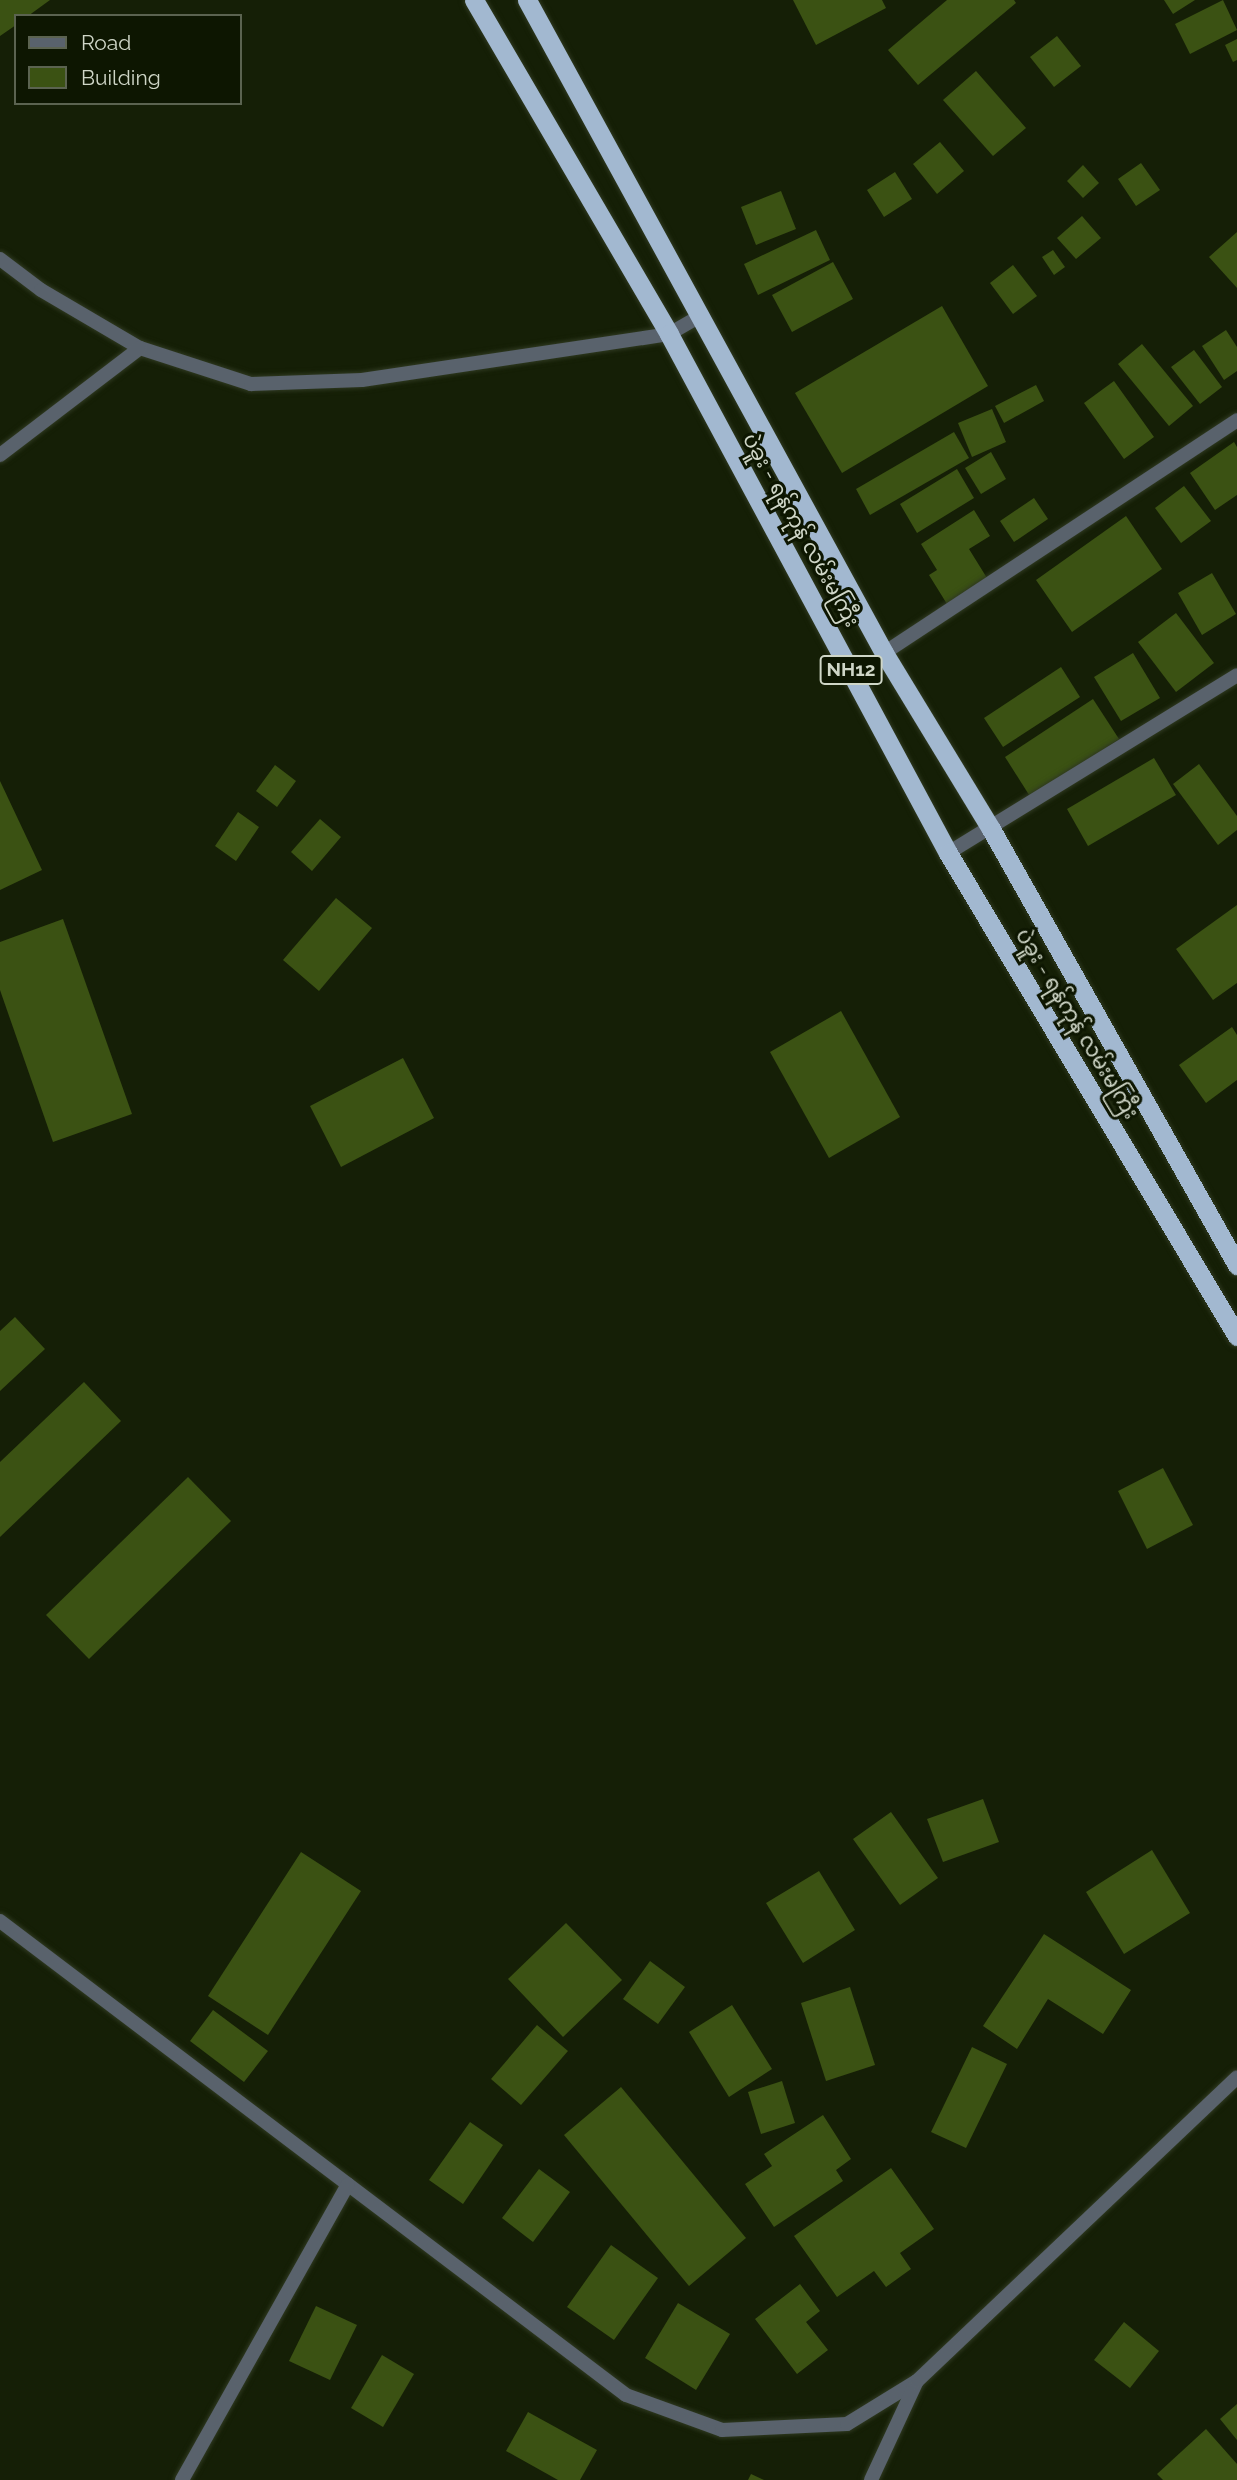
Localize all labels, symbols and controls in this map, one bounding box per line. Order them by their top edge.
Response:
legend [14,14,242,105]
text: Road [81,30,131,55]
text: Building [81,65,161,90]
street label: ပဲခူး - ရန်ကုန် လမ်းမကြီး [737,429,865,631]
road number: NH12 [820,654,882,685]
street label: ပဲခူး - ရန်ကုန် လမ်းမကြီး [1010,924,1144,1124]

